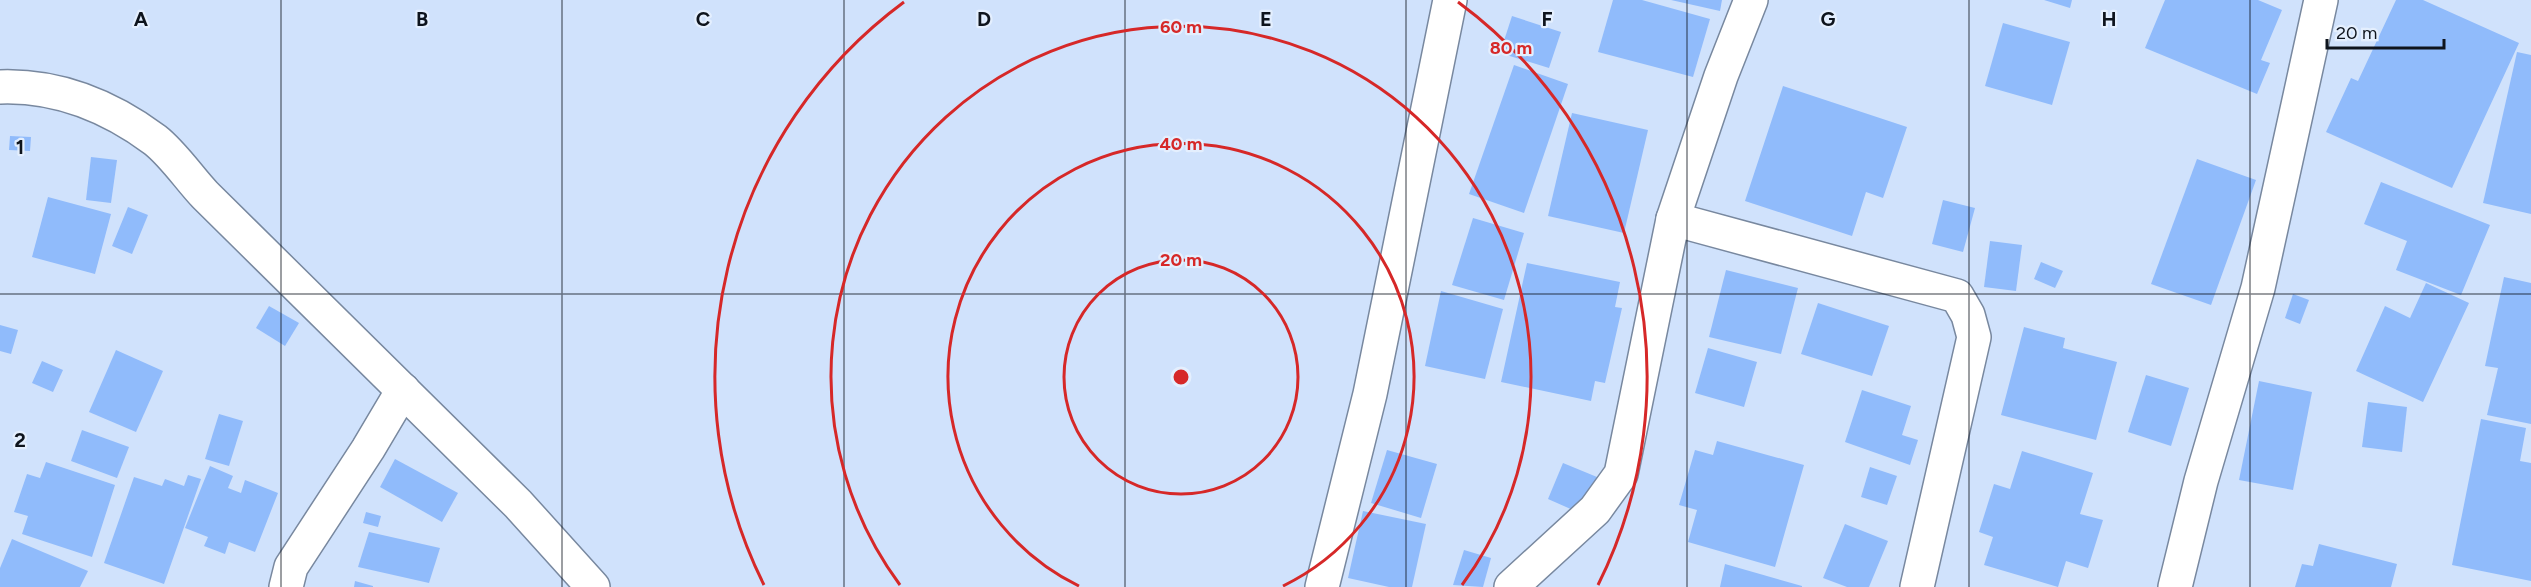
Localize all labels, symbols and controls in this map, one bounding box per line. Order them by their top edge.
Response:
text: A [134,7,149,31]
text: B [416,7,428,31]
text: C [696,7,710,31]
text: D [977,7,991,31]
text: E [1260,7,1272,31]
text: F [1541,7,1553,31]
text: G [1821,7,1836,31]
text: H [2102,7,2117,31]
scale bar [2327,12,2444,50]
text: 60 m [1160,16,1202,38]
text: 20 m [2336,22,2377,44]
text: 80 m [1490,37,1532,59]
text: 40 m [1159,133,1203,155]
text: 1 [16,135,24,159]
text: 20 m [1160,249,1202,271]
centre of rings [1171,367,1191,387]
text: 2 [14,428,26,452]

